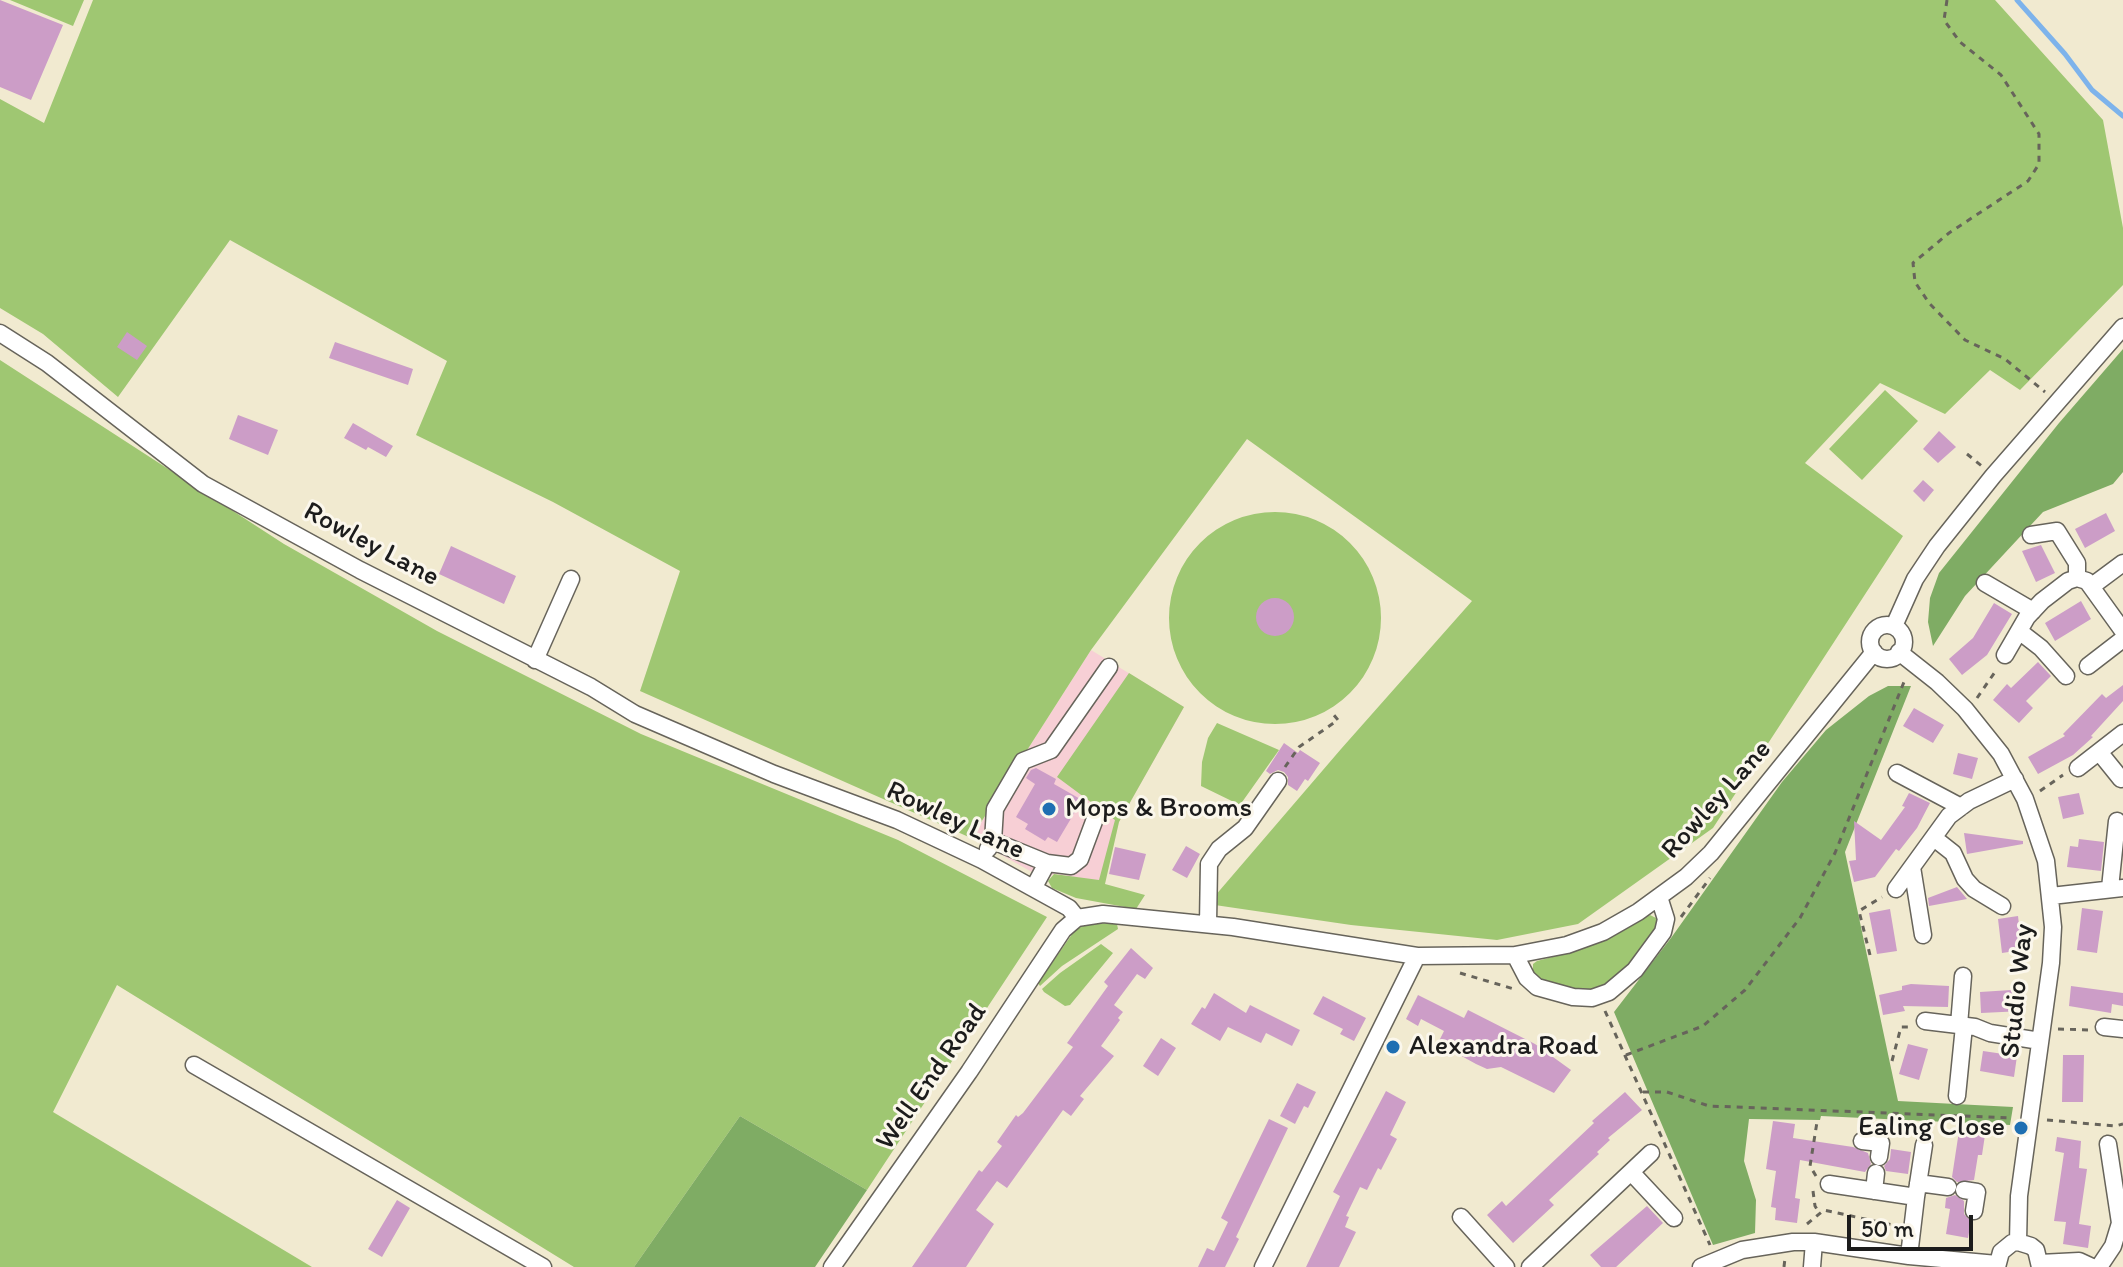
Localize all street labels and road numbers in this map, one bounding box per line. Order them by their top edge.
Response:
street label: Rowley Lane [297,495,445,595]
street label: Rowley Lane [1655,733,1779,867]
street label: Rowley Lane [880,774,1030,868]
street label: Studio Way [1994,922,2042,1060]
street label: Well End Road [869,997,995,1157]

